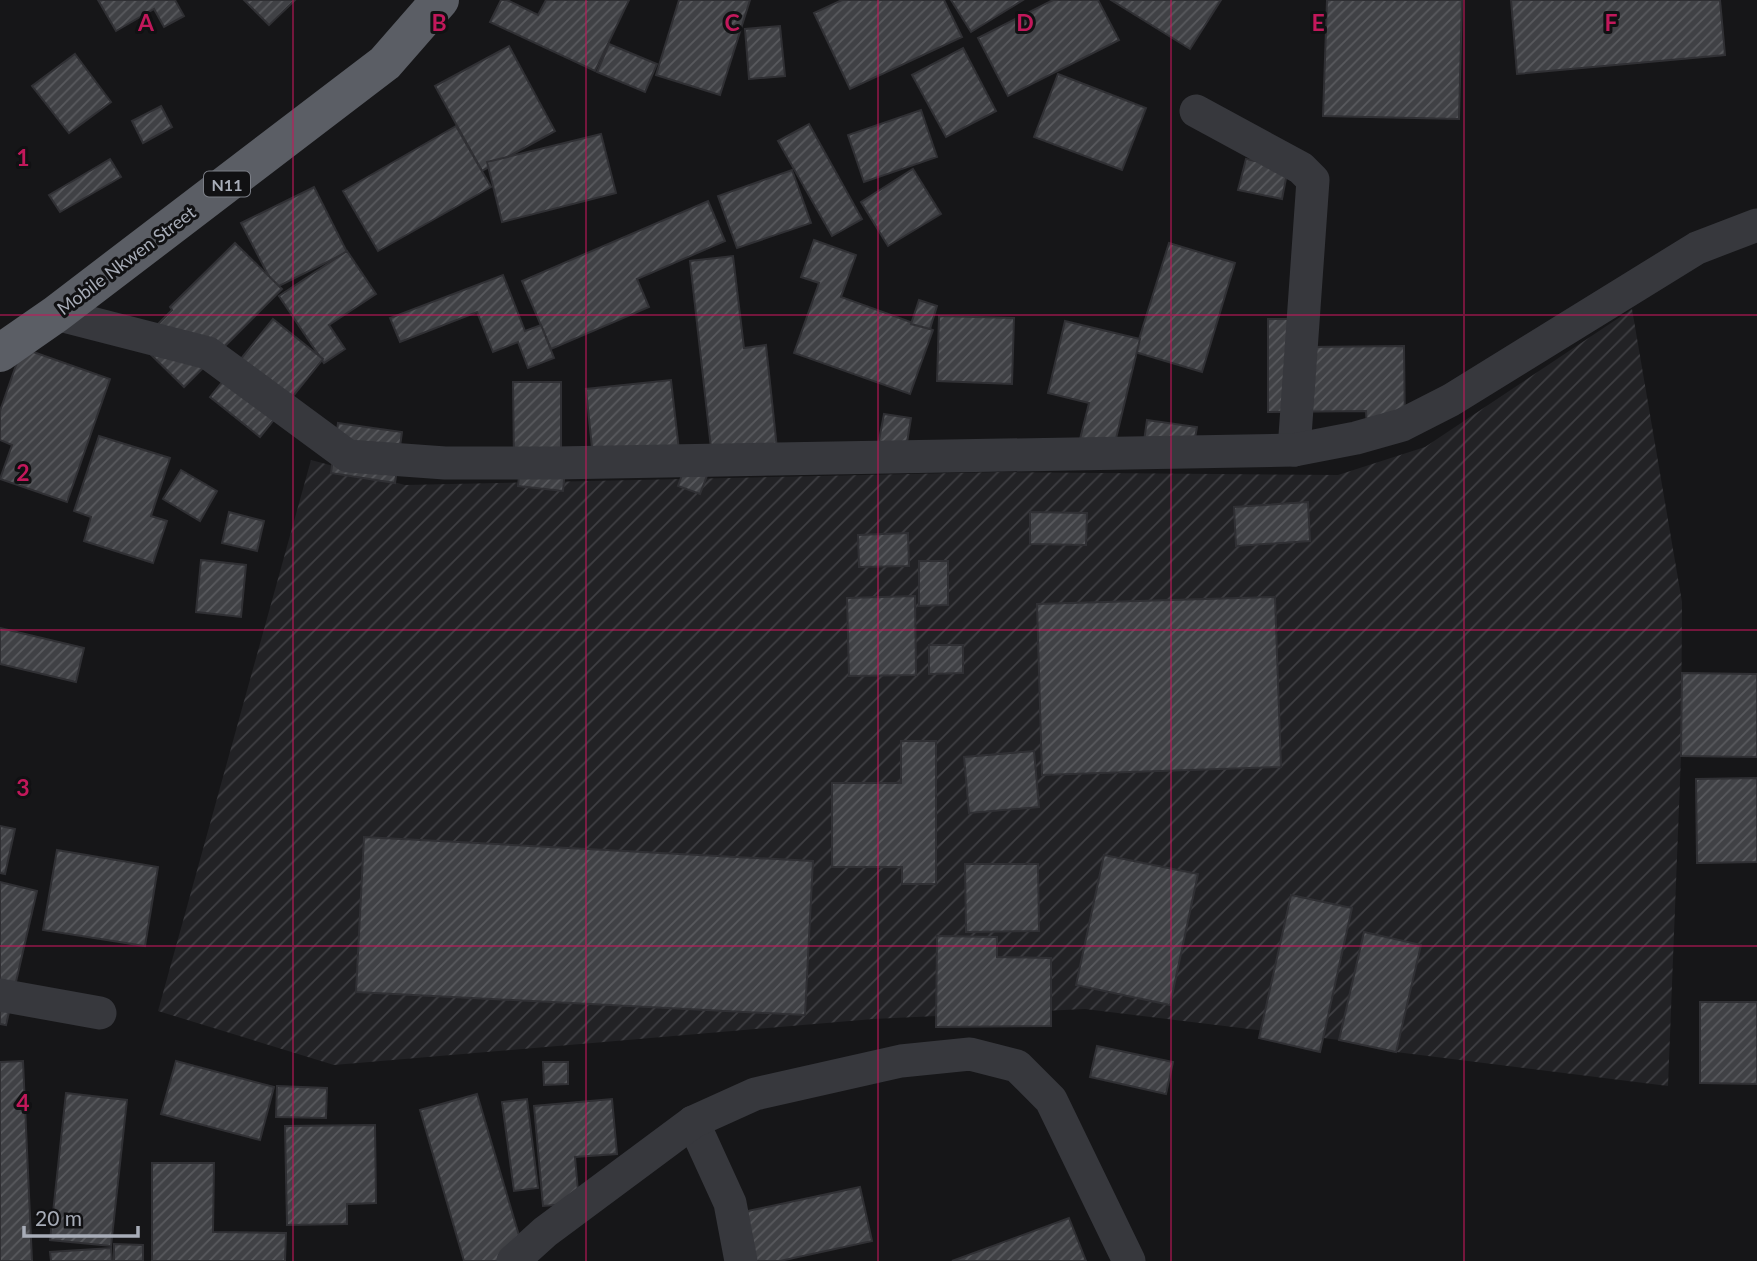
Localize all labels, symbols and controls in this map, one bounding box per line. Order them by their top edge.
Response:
text: A [137,8,155,36]
text: B [431,8,447,36]
text: C [724,8,740,36]
text: D [1016,8,1034,36]
text: E [1311,8,1325,36]
text: F [1604,8,1618,36]
text: 1 [16,143,30,171]
road number: N11 [204,172,250,196]
street label: Mobile Nkwen Street [52,200,200,319]
text: 2 [16,458,30,486]
text: 3 [16,773,30,801]
text: 4 [16,1088,30,1116]
scale bar [24,1194,138,1238]
text: 20 m [35,1205,82,1230]

